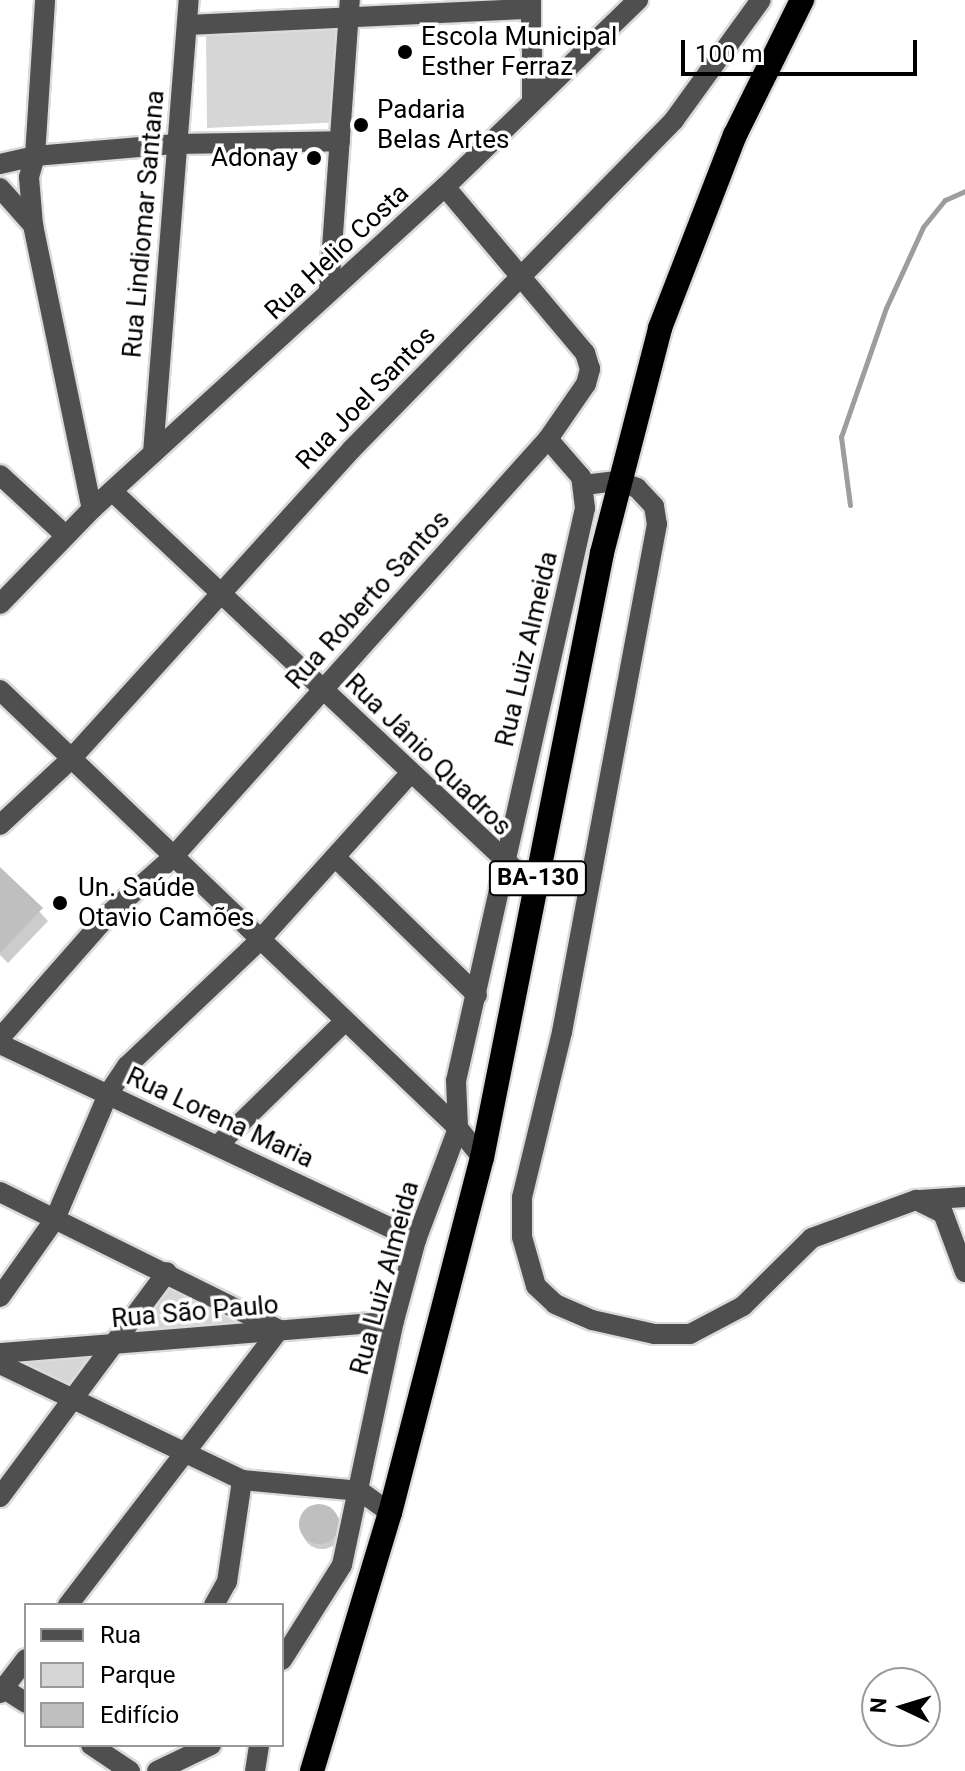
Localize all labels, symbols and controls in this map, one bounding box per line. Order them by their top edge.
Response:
place label: Escola Municipal Esther Ferraz [421,21,617,82]
scale bar [685,24,921,74]
text: 100 m [695,40,762,68]
marker: Escola Municipal Esther Ferraz [396,43,414,61]
street label: Rua Lindiomar Santana [117,89,171,359]
place label: Padaria Belas Artes [377,94,509,156]
marker: Padaria Belas Artes [352,116,370,134]
place label: Adonay [211,142,298,174]
marker: Adonay [305,149,323,167]
street label: Rua Helio Costa [259,177,415,327]
street label: Rua Joel Santos [290,320,442,476]
street label: Rua Roberto Santos [280,504,456,696]
street label: Rua Luiz Almeida [489,548,565,750]
street label: Rua Jânio Quadros [338,668,518,842]
road number: BA-130 [488,858,588,898]
place label: Un. Saúde Otavio Camões [78,872,254,934]
marker: Un. Saúde Otavio Camões [49,892,71,914]
street label: Rua Lorena Maria [121,1061,319,1175]
street label: Rua Luiz Almeida [344,1178,426,1378]
street label: Rua São Paulo [110,1289,280,1335]
legend [24,1603,284,1747]
text: Rua [100,1621,141,1649]
text: Parque [100,1661,176,1689]
north arrow [861,1667,941,1747]
text: N [866,1697,892,1714]
text: Edifício [100,1701,179,1729]

